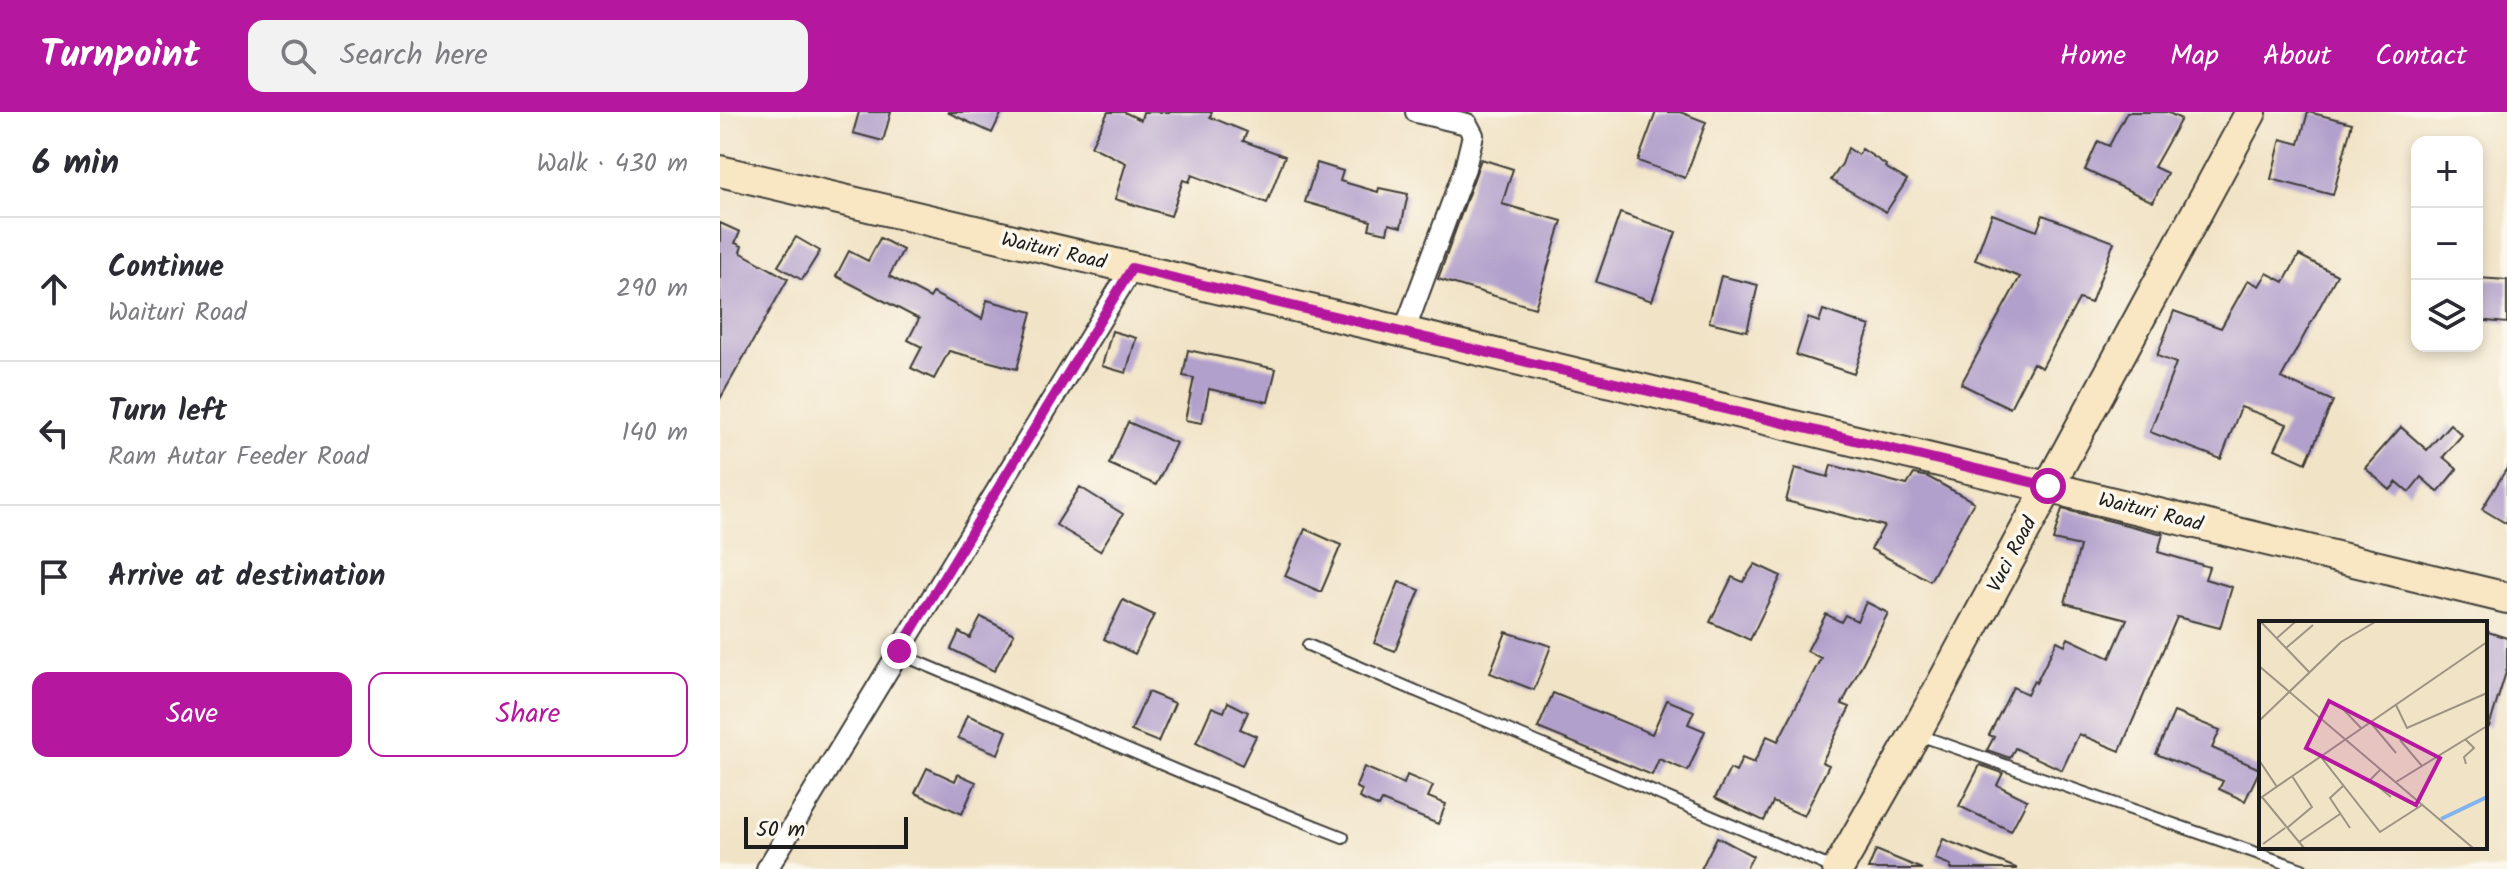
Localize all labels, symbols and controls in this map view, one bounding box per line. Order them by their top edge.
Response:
search box [248,20,808,92]
text: Turnpoint [40,26,200,86]
text: Search here [340,32,488,80]
icon: search [276,34,320,78]
text: Home [2060,34,2126,79]
text: Map [2170,34,2219,79]
text: About [2263,34,2331,79]
text: Contact [2375,34,2467,79]
map controls [2411,136,2483,352]
button: + [2411,136,2483,208]
text: 6 min [32,137,119,191]
text: Walk · 430 m [537,143,688,185]
button: − [2411,208,2483,280]
street label: Waituri Road [998,224,1110,280]
text: Continue [108,244,224,292]
icon: ahead [32,267,76,311]
text: 290 m [616,268,688,310]
button: layers [2411,280,2483,352]
text: Waituri Road [108,292,247,334]
text: Turn left [108,388,227,436]
icon: left [32,411,76,455]
text: 140 m [621,412,688,454]
text: Ram Autar Feeder Road [108,436,369,478]
route start [2030,468,2066,504]
street label: Waituri Road [2095,485,2207,542]
street label: Vuci Road [1979,510,2047,599]
text: Arrive at destination [108,553,385,601]
icon: arrive [32,555,76,599]
inset map [2259,621,2487,849]
route end [881,633,917,669]
button: Save [32,672,352,757]
button: Share [368,672,688,757]
scale bar [744,813,908,849]
text: 50 m [756,813,805,848]

